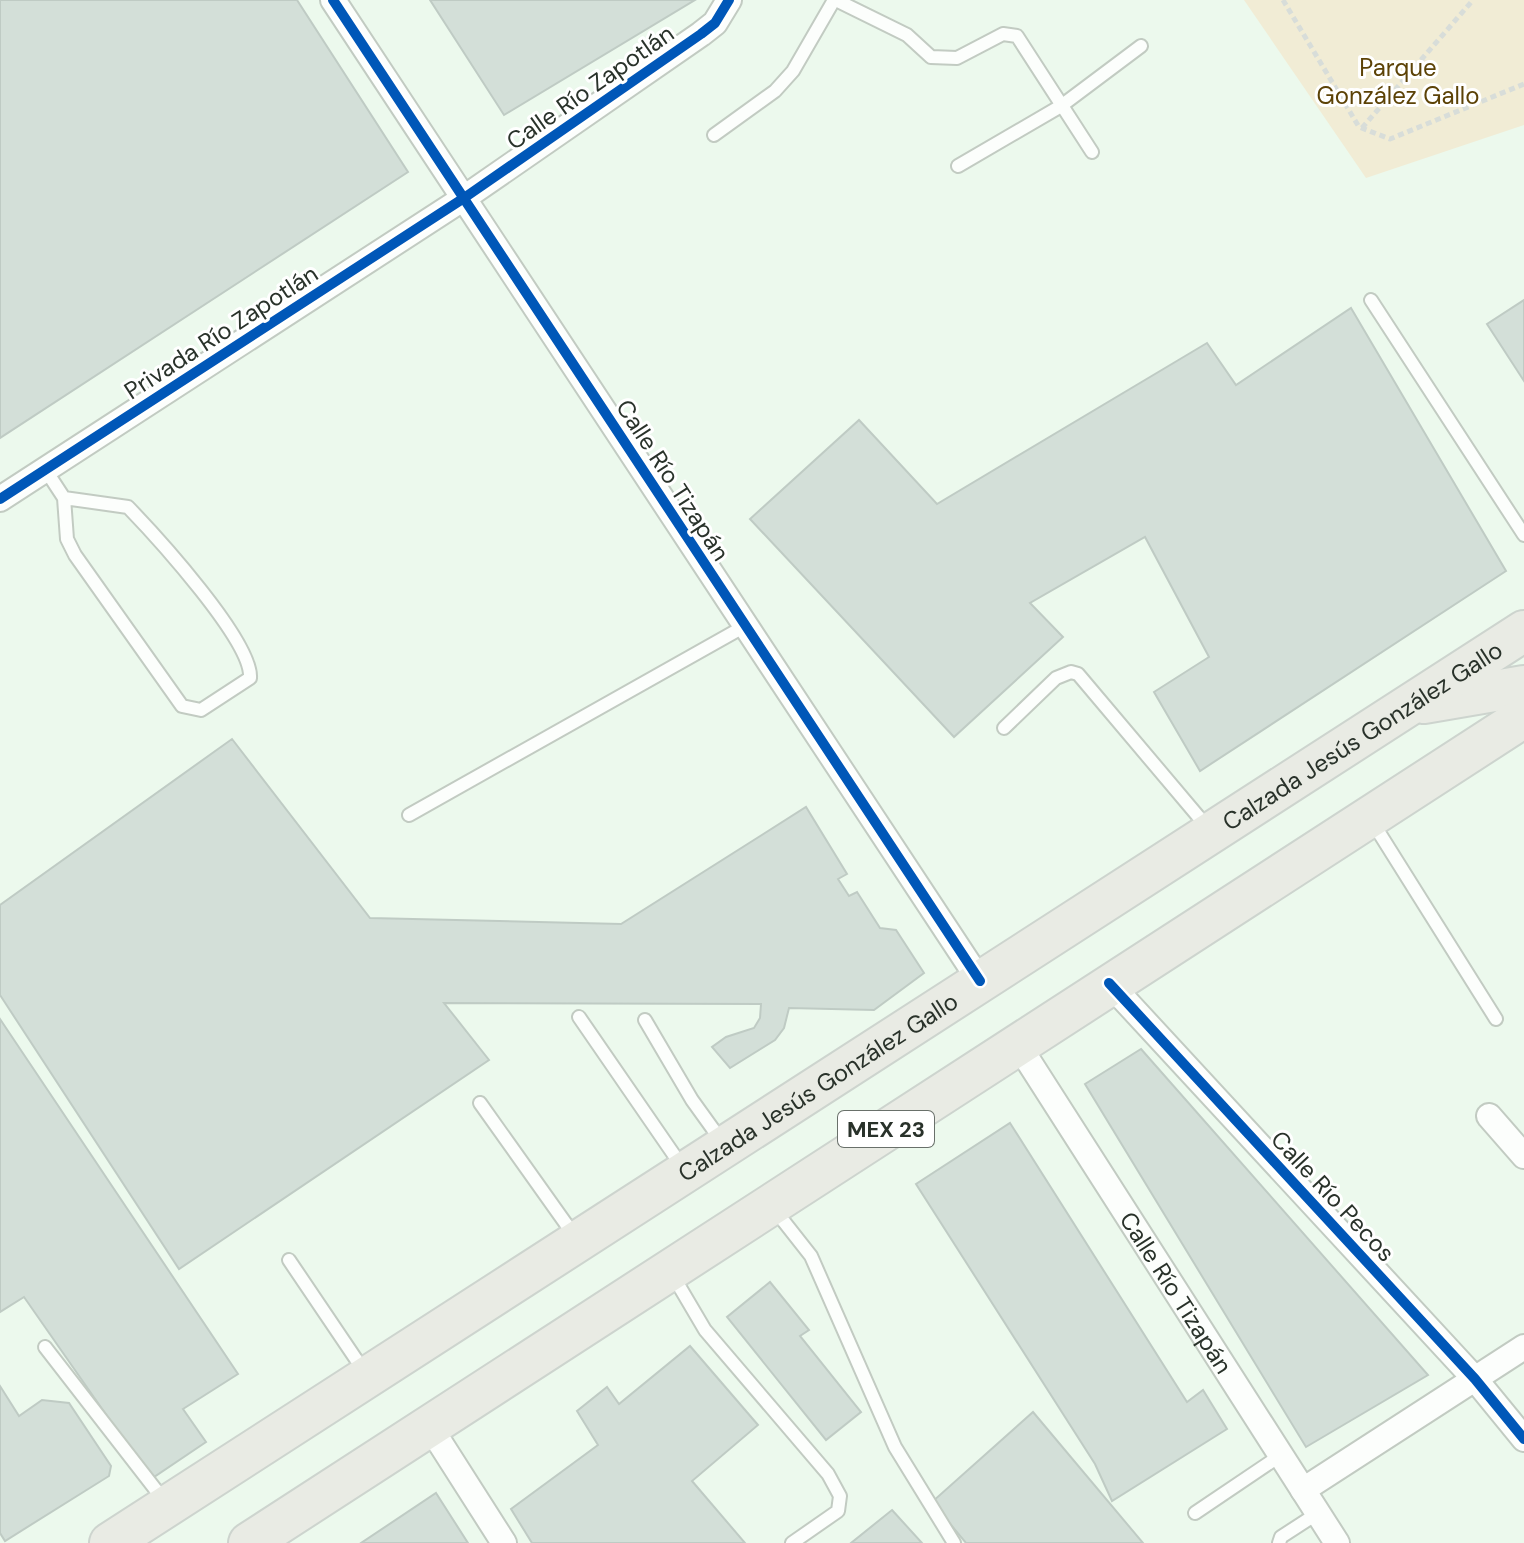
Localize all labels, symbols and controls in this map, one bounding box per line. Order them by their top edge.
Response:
street label: Calle Río Zapotlán [500,18,680,156]
park label: Parque González Gallo [1317,52,1479,111]
street label: Privada Río Zapotlán [118,258,324,406]
street label: Calle Río Tizapán [609,393,737,567]
street label: Calzada Jesús González Gallo [1216,634,1508,837]
street label: Calzada Jesús González Gallo [672,985,963,1188]
road number: MEX 23 [838,1111,934,1147]
street label: Calle Río Pecos [1264,1124,1402,1268]
street label: Calle Río Tizapán [1113,1205,1240,1379]

